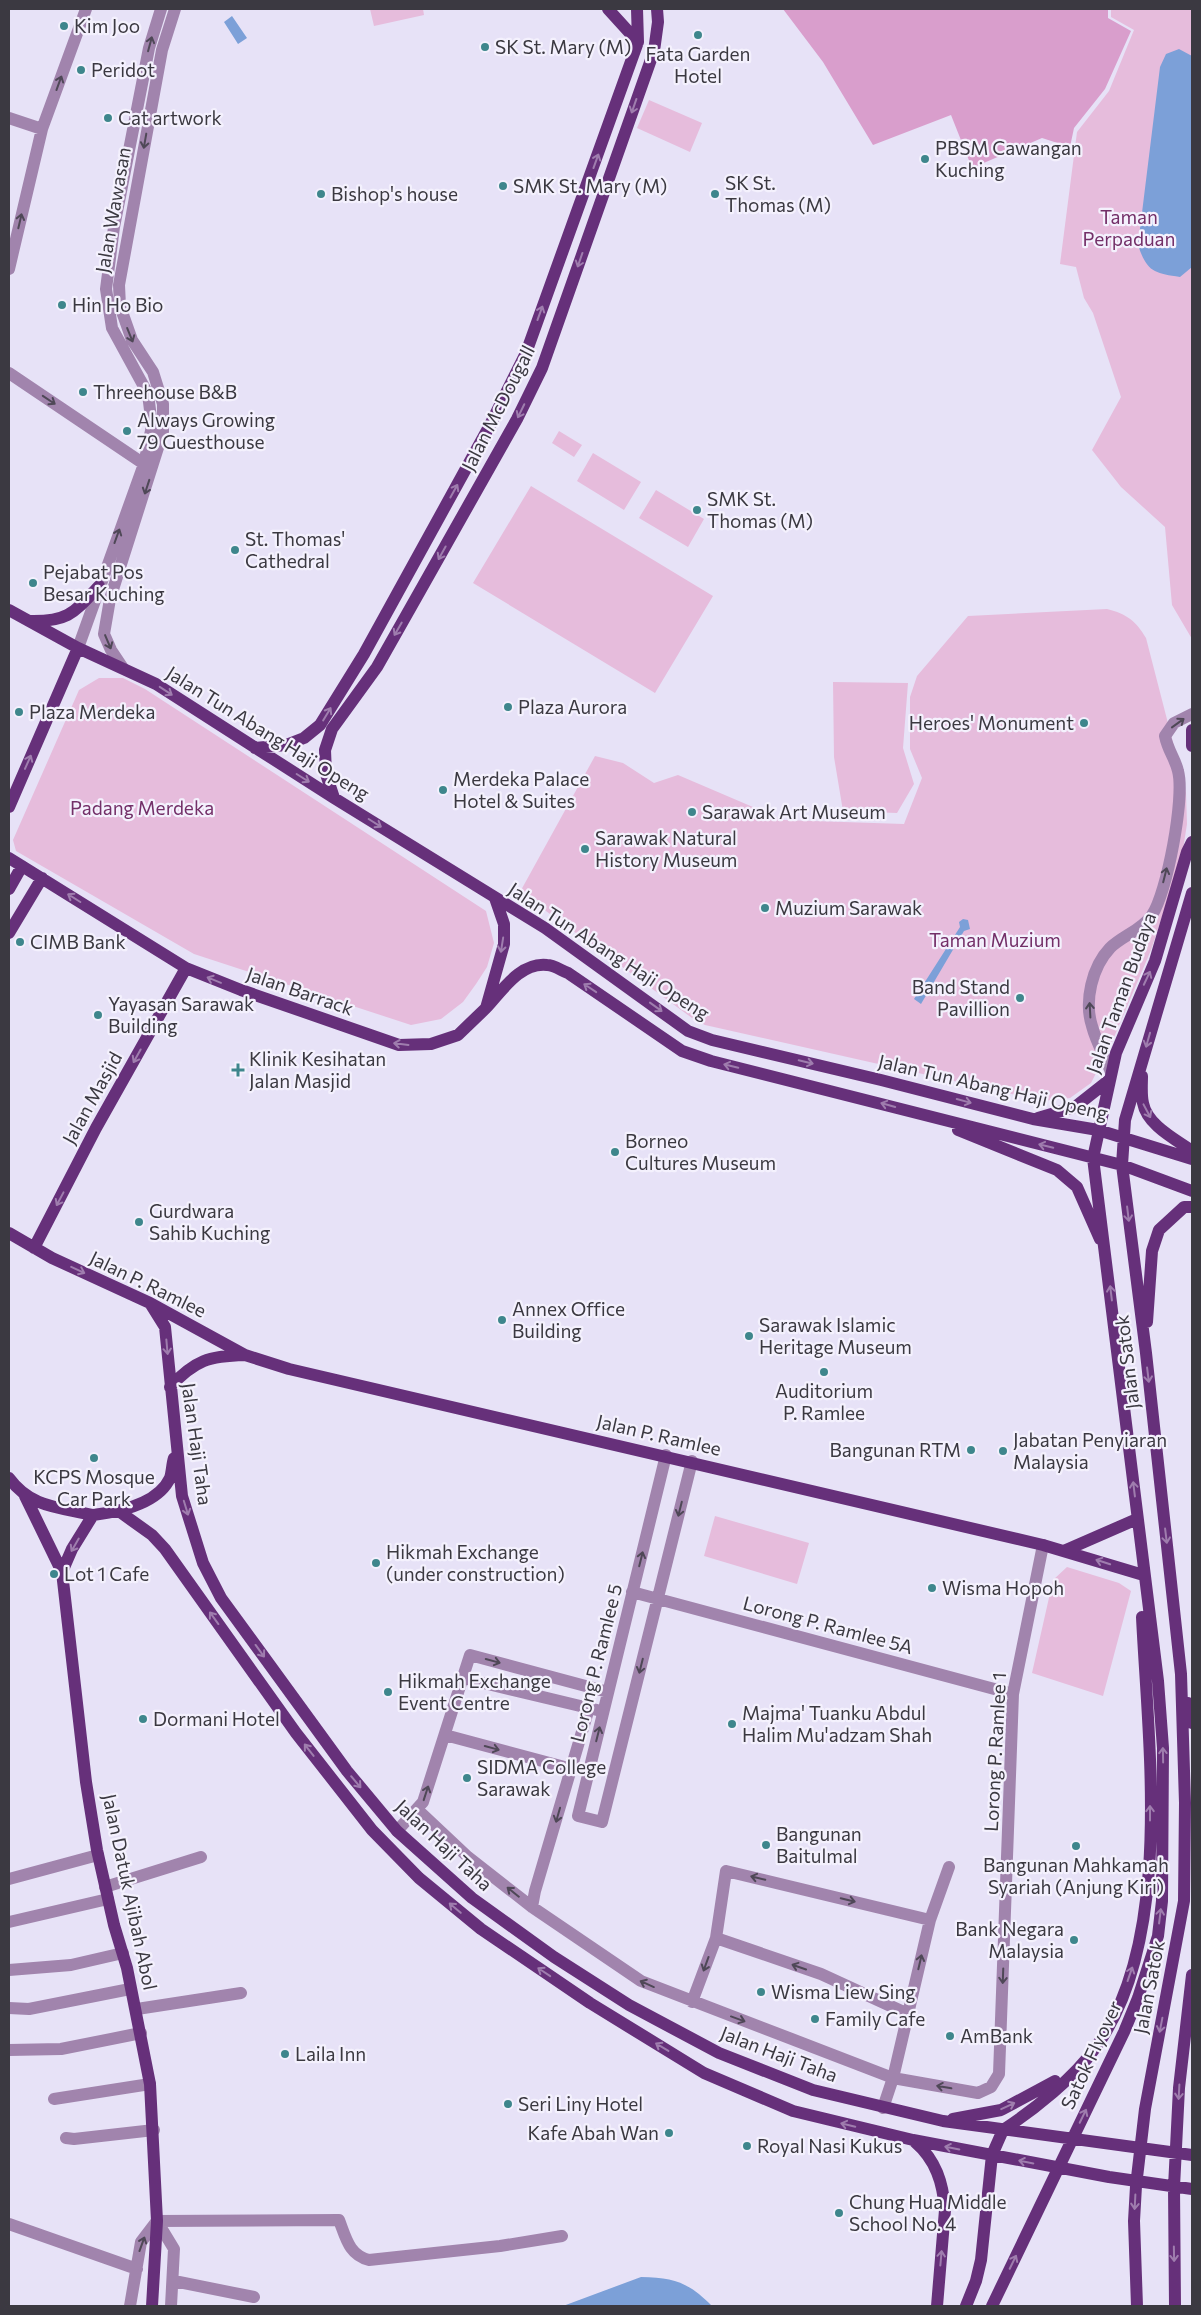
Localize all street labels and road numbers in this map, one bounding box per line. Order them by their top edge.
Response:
street label: Jalan Wawasan [90,145,135,275]
street label: Jalan McDougall [456,341,539,474]
street label: Jalan Tun Abang Haji Openg [162,661,374,805]
street label: Jalan Tun Abang Haji Openg [504,877,714,1024]
street label: Jalan Taman Budaya [1081,909,1160,1076]
street label: Jalan Barrack [244,961,357,1020]
street label: Jalan Masjid [57,1048,126,1148]
street label: Jalan Tun Abang Haji Openg [876,1049,1110,1124]
street label: Jalan P. Ramlee [86,1245,210,1322]
street label: Jalan Satok [1109,1313,1144,1411]
street label: Jalan Haji Taha [178,1381,217,1507]
street label: Jalan P. Ramlee [595,1409,724,1460]
street label: Lorong P. Ramlee 5 [565,1581,626,1744]
street label: Lorong P. Ramlee 5A [741,1591,916,1658]
street label: Lorong P. Ramlee 1 [979,1672,1010,1832]
street label: Jalan Datuk Ajibah Abol [98,1792,163,1992]
street label: Jalan Haji Taha [391,1794,497,1895]
street label: Jalan Satok [1128,1938,1169,2036]
street label: Satok Flyover [1055,1996,1126,2113]
street label: Jalan Haji Taha [717,2021,841,2086]

